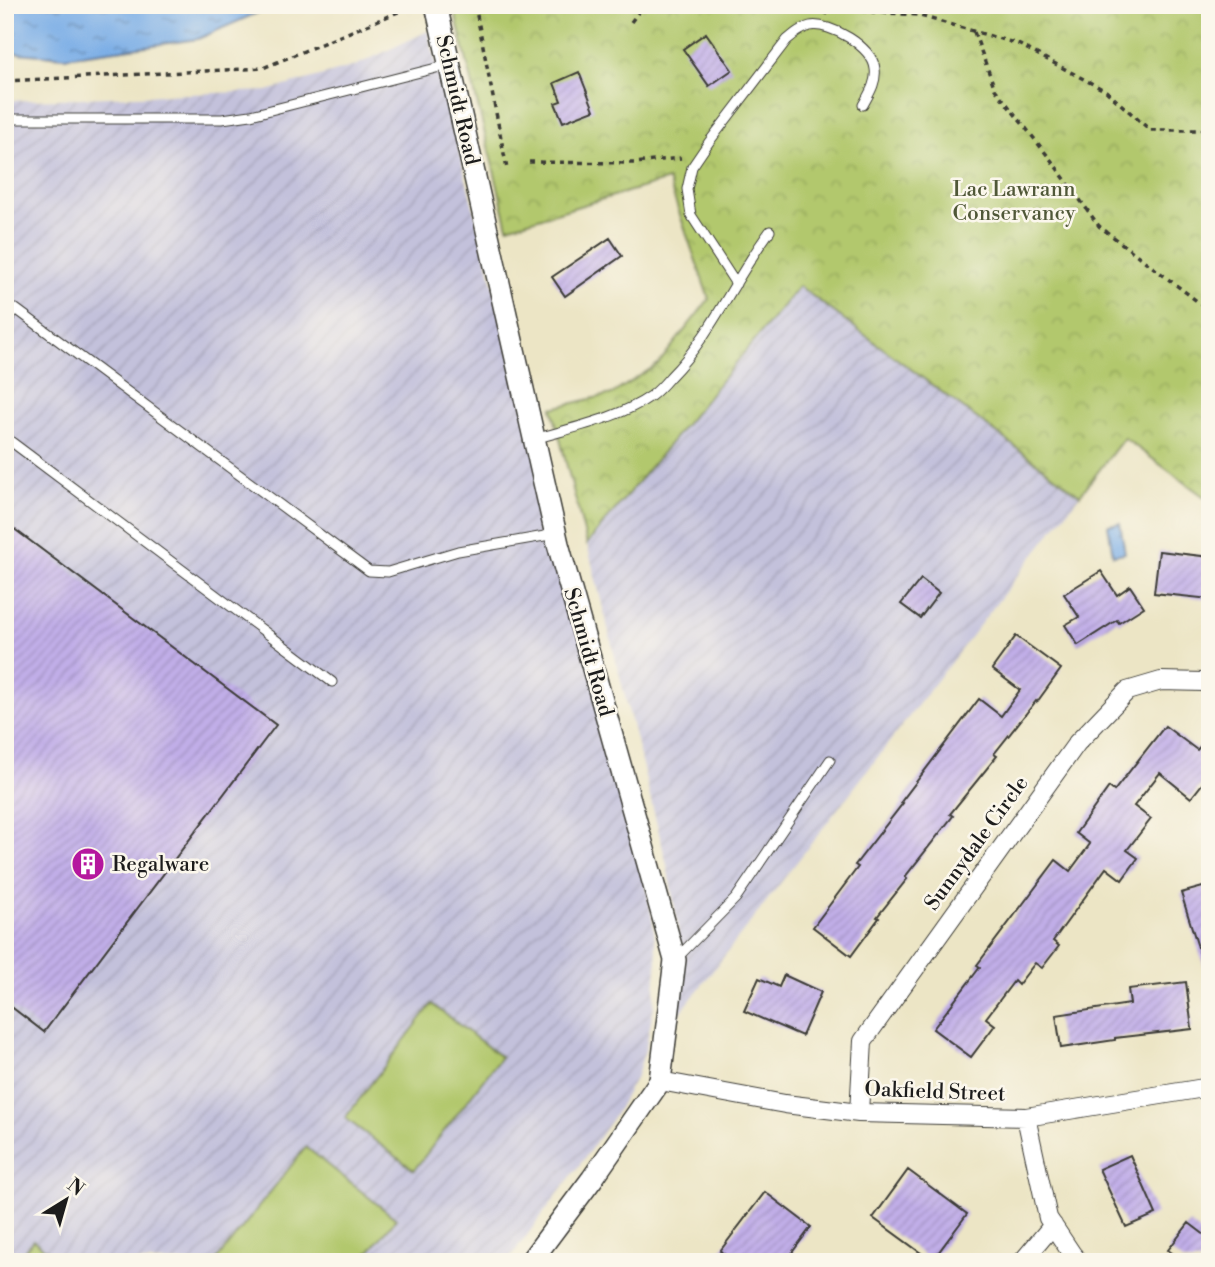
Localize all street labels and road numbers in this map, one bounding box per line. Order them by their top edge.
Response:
street label: Schmidt Road [429,33,485,168]
street label: Schmidt Road [557,585,619,720]
street label: Sunnydale Circle [919,771,1034,916]
street label: Oakfield Street [864,1077,1006,1107]

